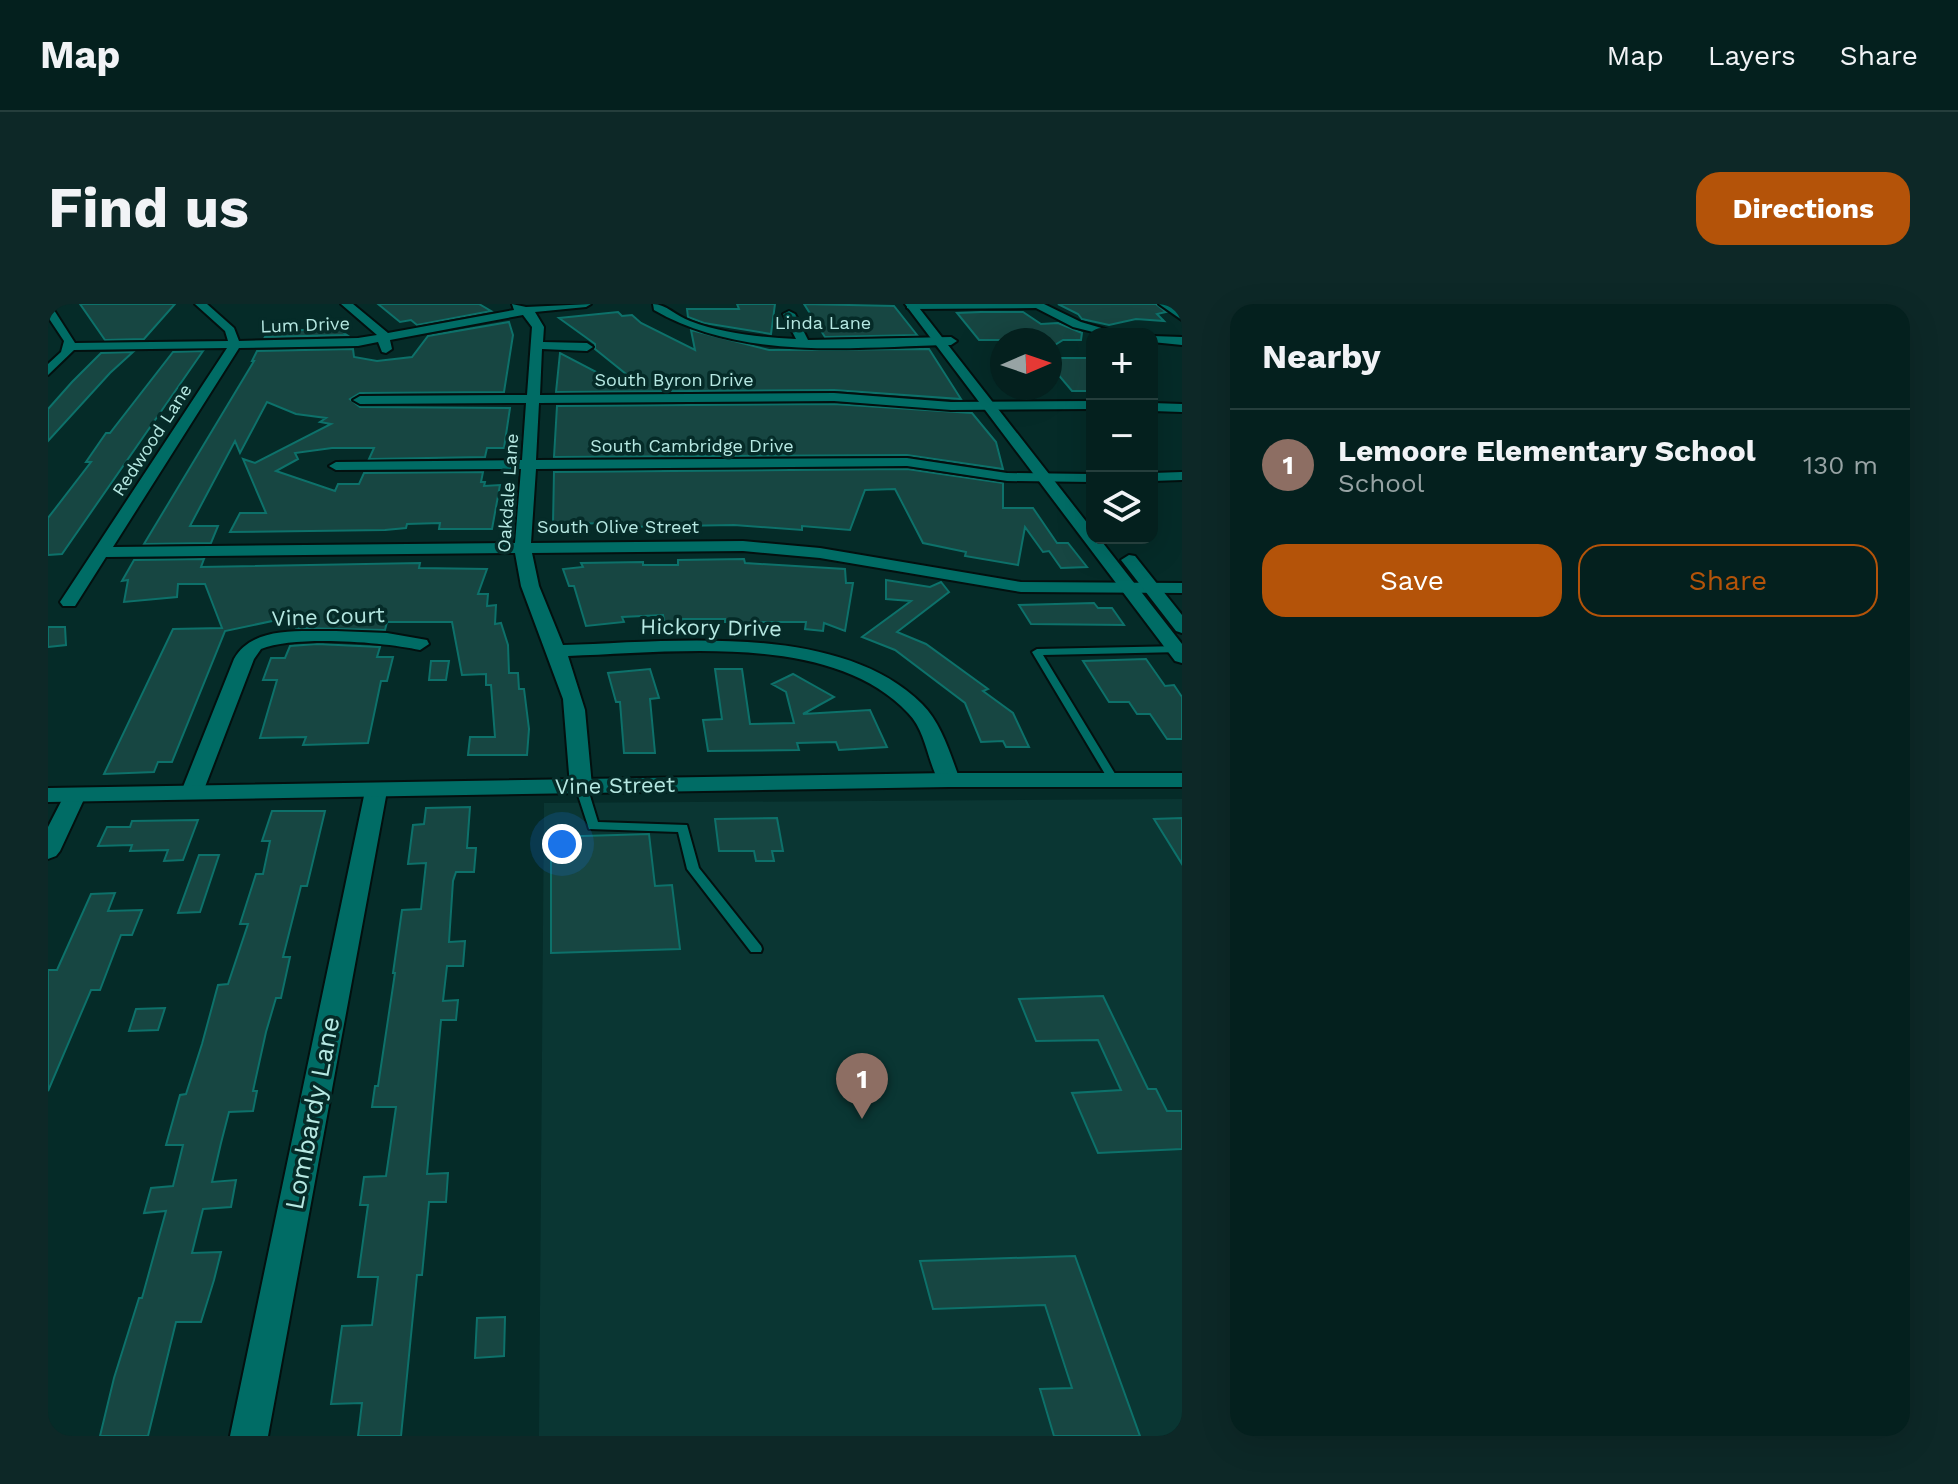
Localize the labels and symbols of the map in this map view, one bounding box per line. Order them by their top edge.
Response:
street label: Lum Drive [260,312,350,337]
street label: Linda Lane [775,312,871,333]
north arrow [990,328,1062,400]
street label: South Byron Drive [594,369,754,390]
street label: Redwood Lane [107,380,196,500]
street label: Oakdale Lane [493,433,522,553]
street label: South Cambridge Drive [590,435,794,456]
street label: South Olive Street [537,516,700,537]
street label: Vine Court [271,602,385,631]
street label: Hickory Drive [640,614,782,641]
street label: Vine Street [555,772,675,799]
your location [542,824,582,864]
street label: Lombardy Lane [279,1014,345,1212]
pin: 1 [836,1053,888,1119]

